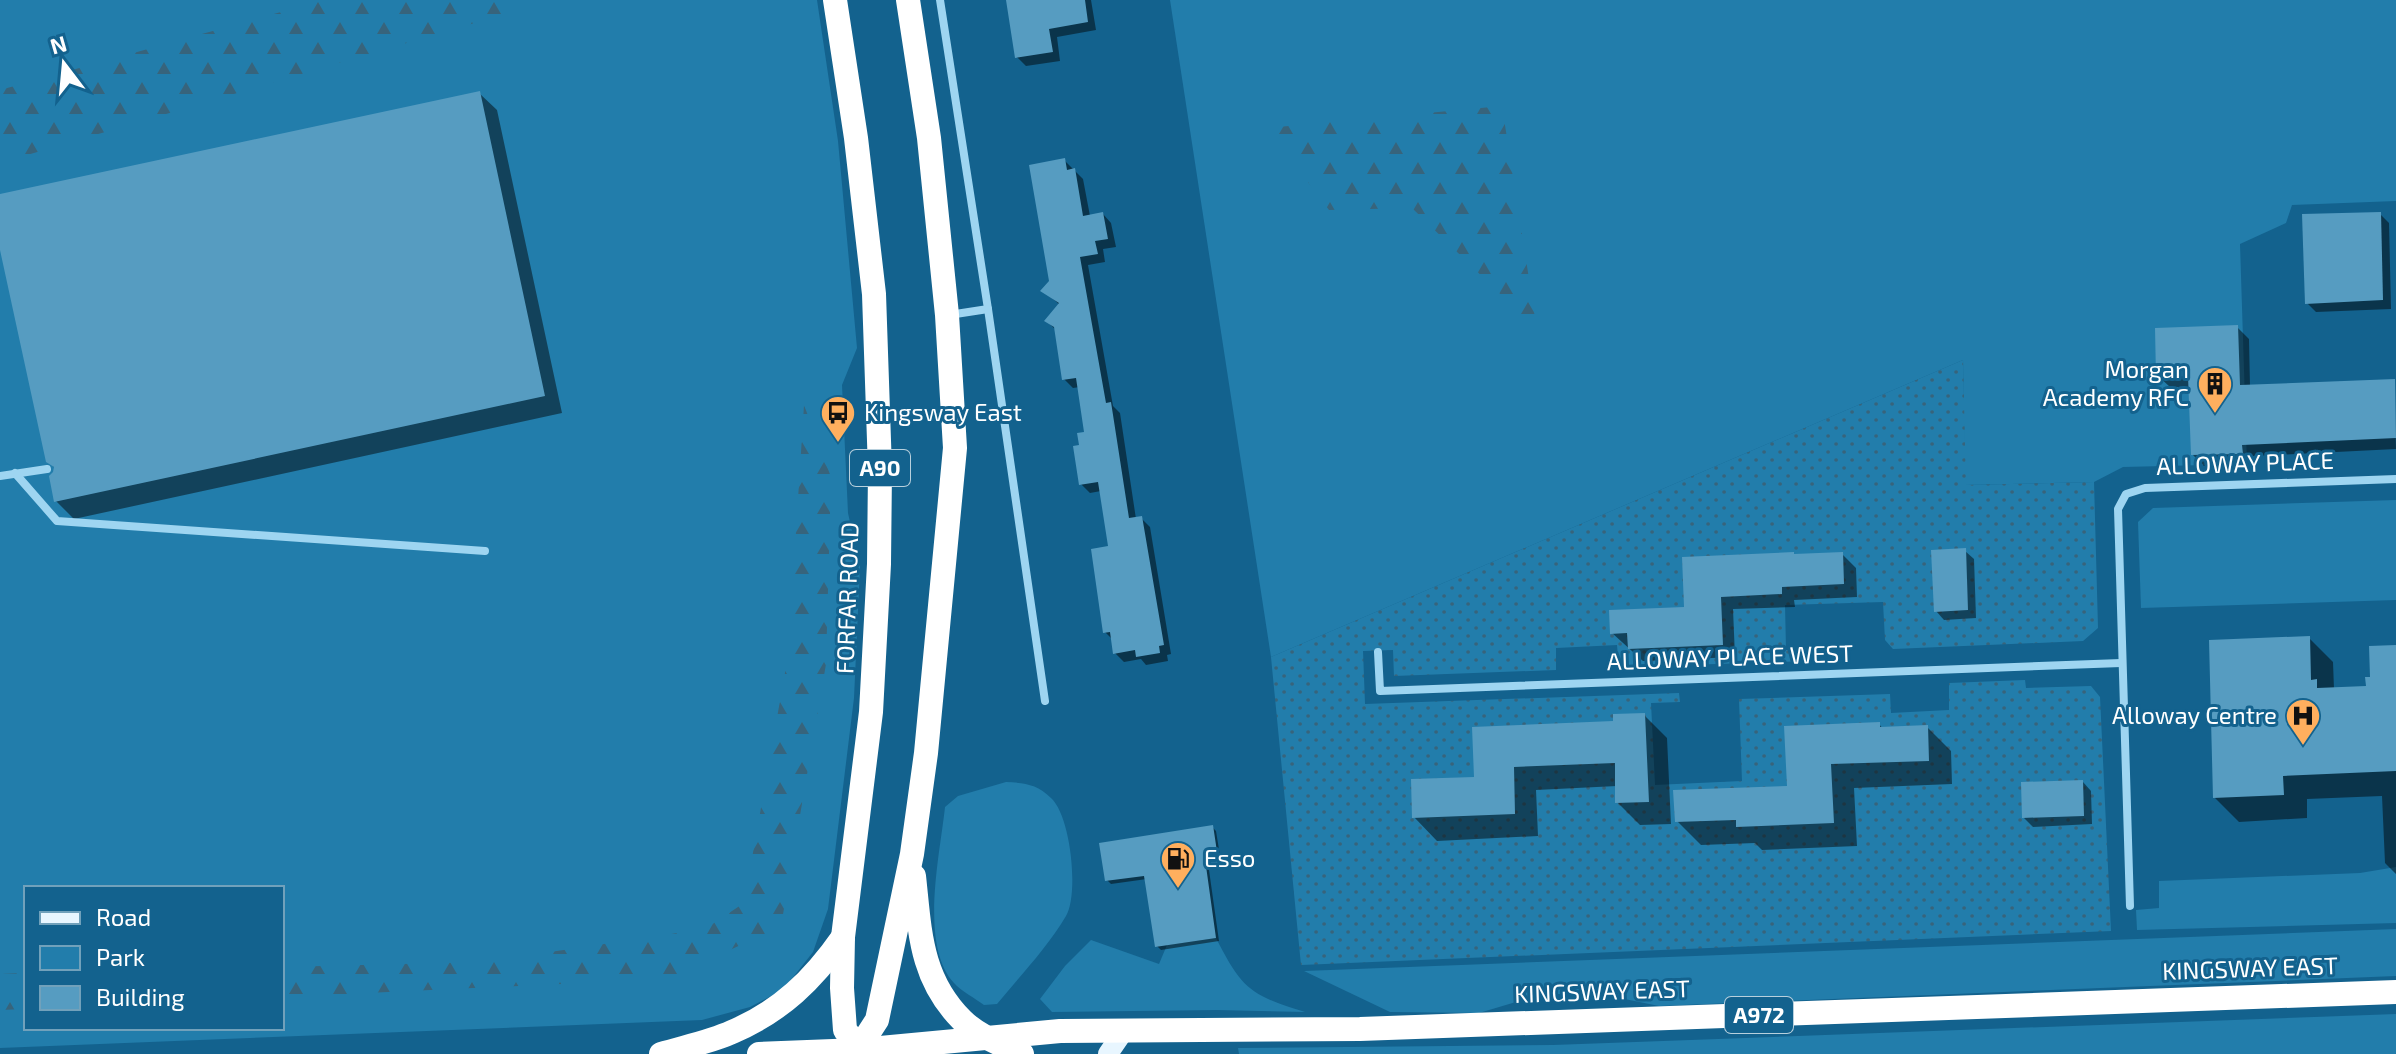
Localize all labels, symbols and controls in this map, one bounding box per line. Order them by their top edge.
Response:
north arrow [24,24,104,104]
text: N [47,29,69,58]
place label: Morgan Academy RFC [2043,354,2189,411]
building icon: Morgan Academy RFC [2196,365,2234,415]
bus stop icon: Kingsway East [819,394,857,444]
place label: Kingsway East [864,397,1022,426]
street label: ALLOWAY PLACE [2156,445,2334,480]
road number: A90 [850,450,910,486]
street label: FORFAR ROAD [829,521,864,674]
street label: ALLOWAY PLACE WEST [1606,638,1854,675]
hospital icon: Alloway Centre [2284,697,2322,747]
place label: Alloway Centre [2112,700,2277,729]
fuel station icon: Esso [1159,840,1197,890]
place label: Esso [1204,843,1255,872]
legend [24,886,284,1030]
text: Road [96,902,151,931]
text: Park [96,942,145,971]
street label: KINGSWAY EAST [2162,950,2338,985]
street label: KINGSWAY EAST [1514,973,1690,1008]
text: Building [96,982,185,1011]
road number: A972 [1725,997,1793,1033]

